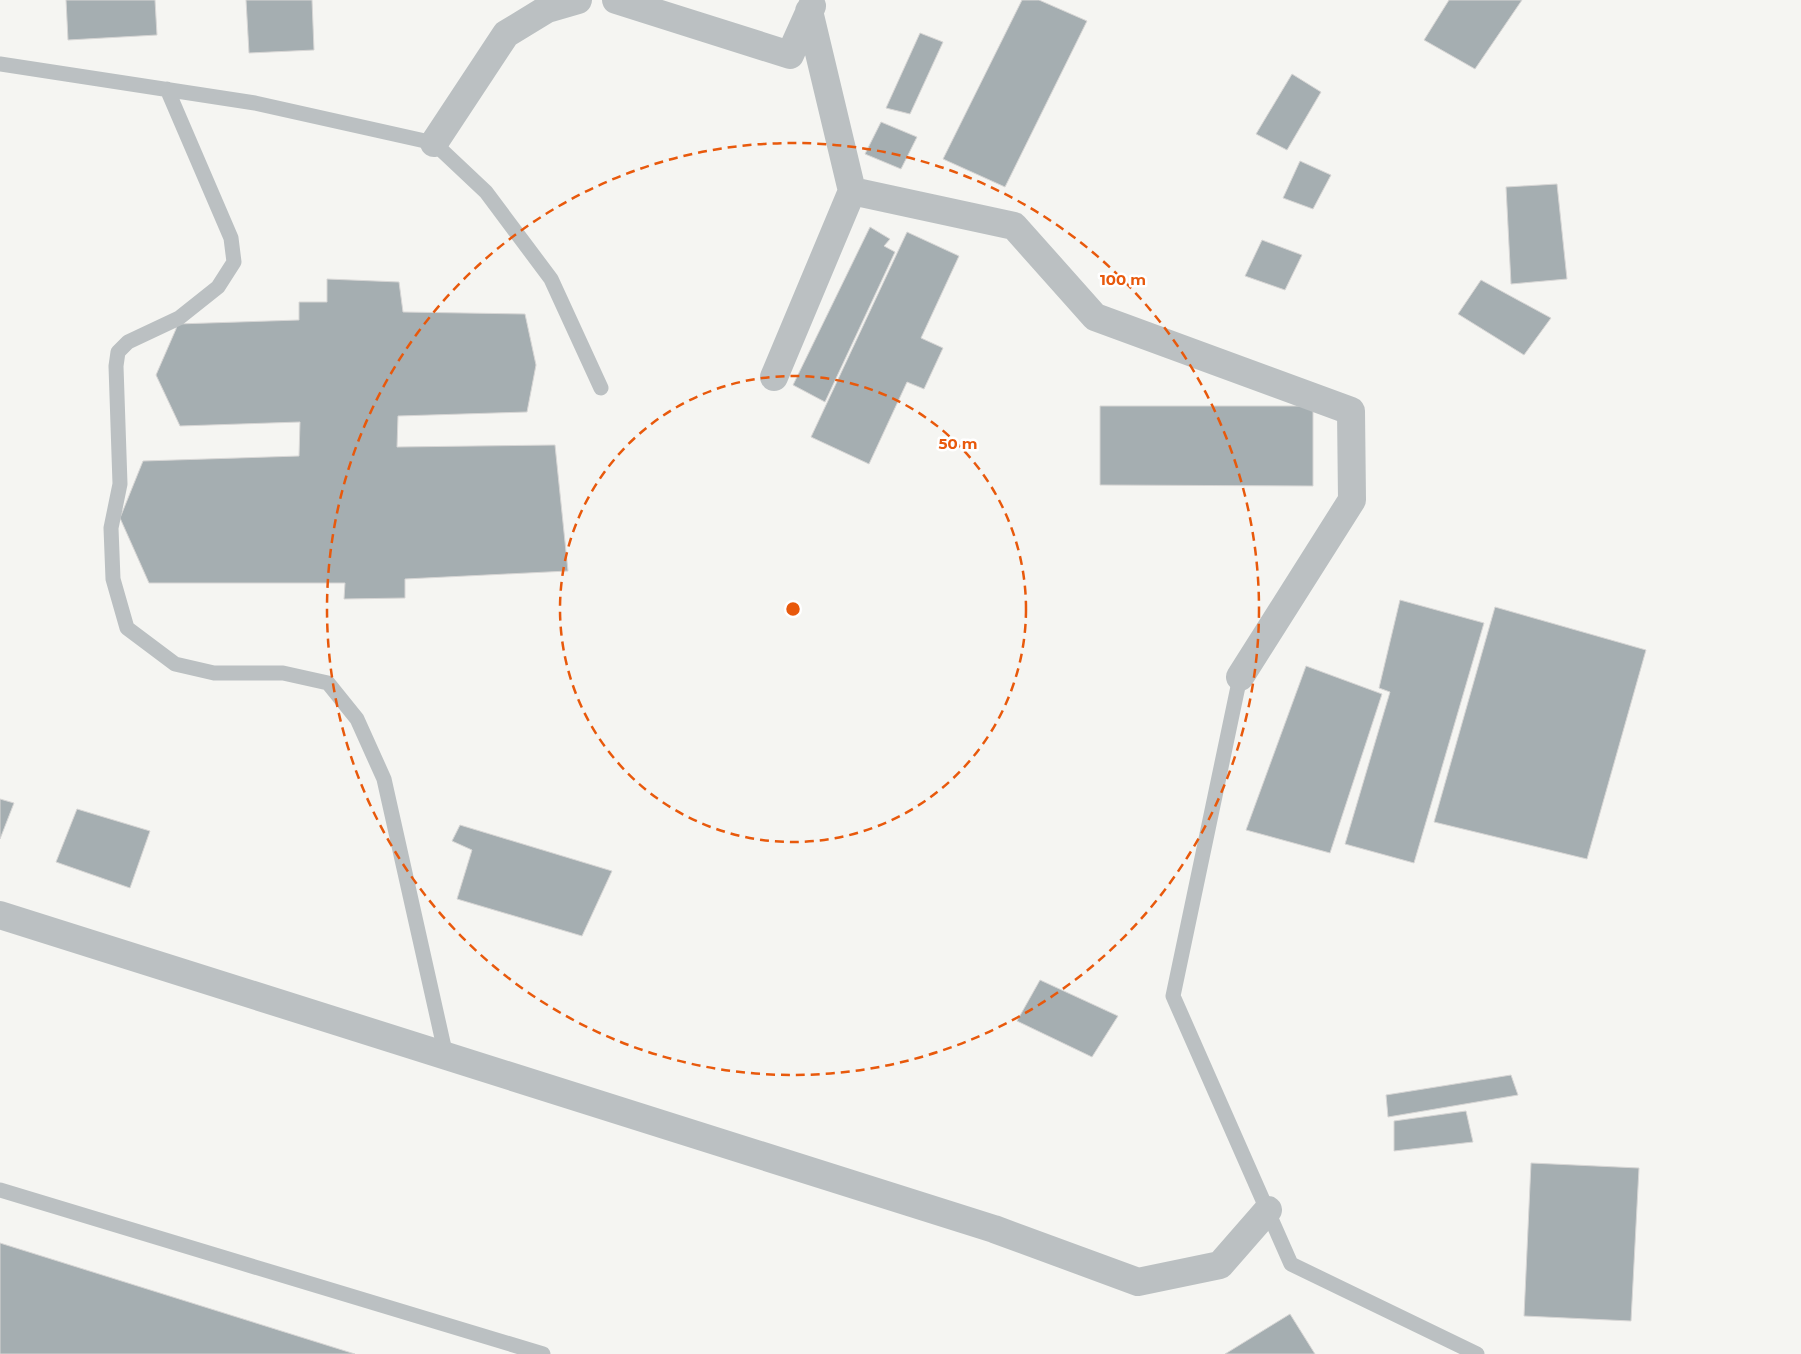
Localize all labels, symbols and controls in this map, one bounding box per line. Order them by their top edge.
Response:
text: 100 m [1100,270,1146,289]
text: 50 m [938,434,978,453]
centre of rings [784,600,802,618]

